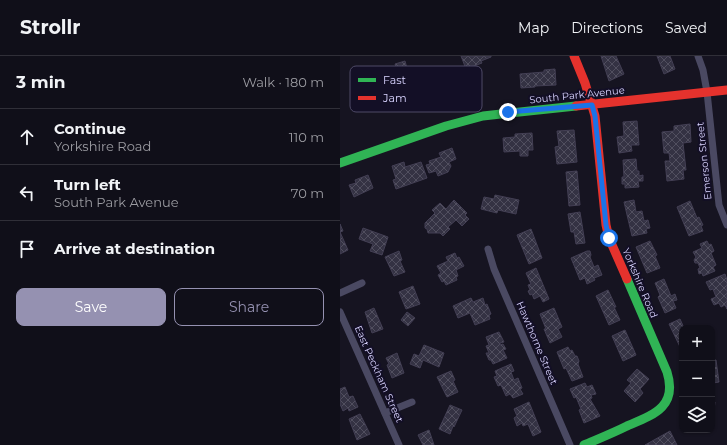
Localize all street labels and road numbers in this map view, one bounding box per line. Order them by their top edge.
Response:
street label: South Park Avenue [529,84,625,106]
street label: Emerson Street [693,121,715,201]
street label: Yorkshire Road [619,246,661,320]
street label: Hawthorne Street [514,299,560,387]
street label: East Peckham Street [352,323,406,425]

